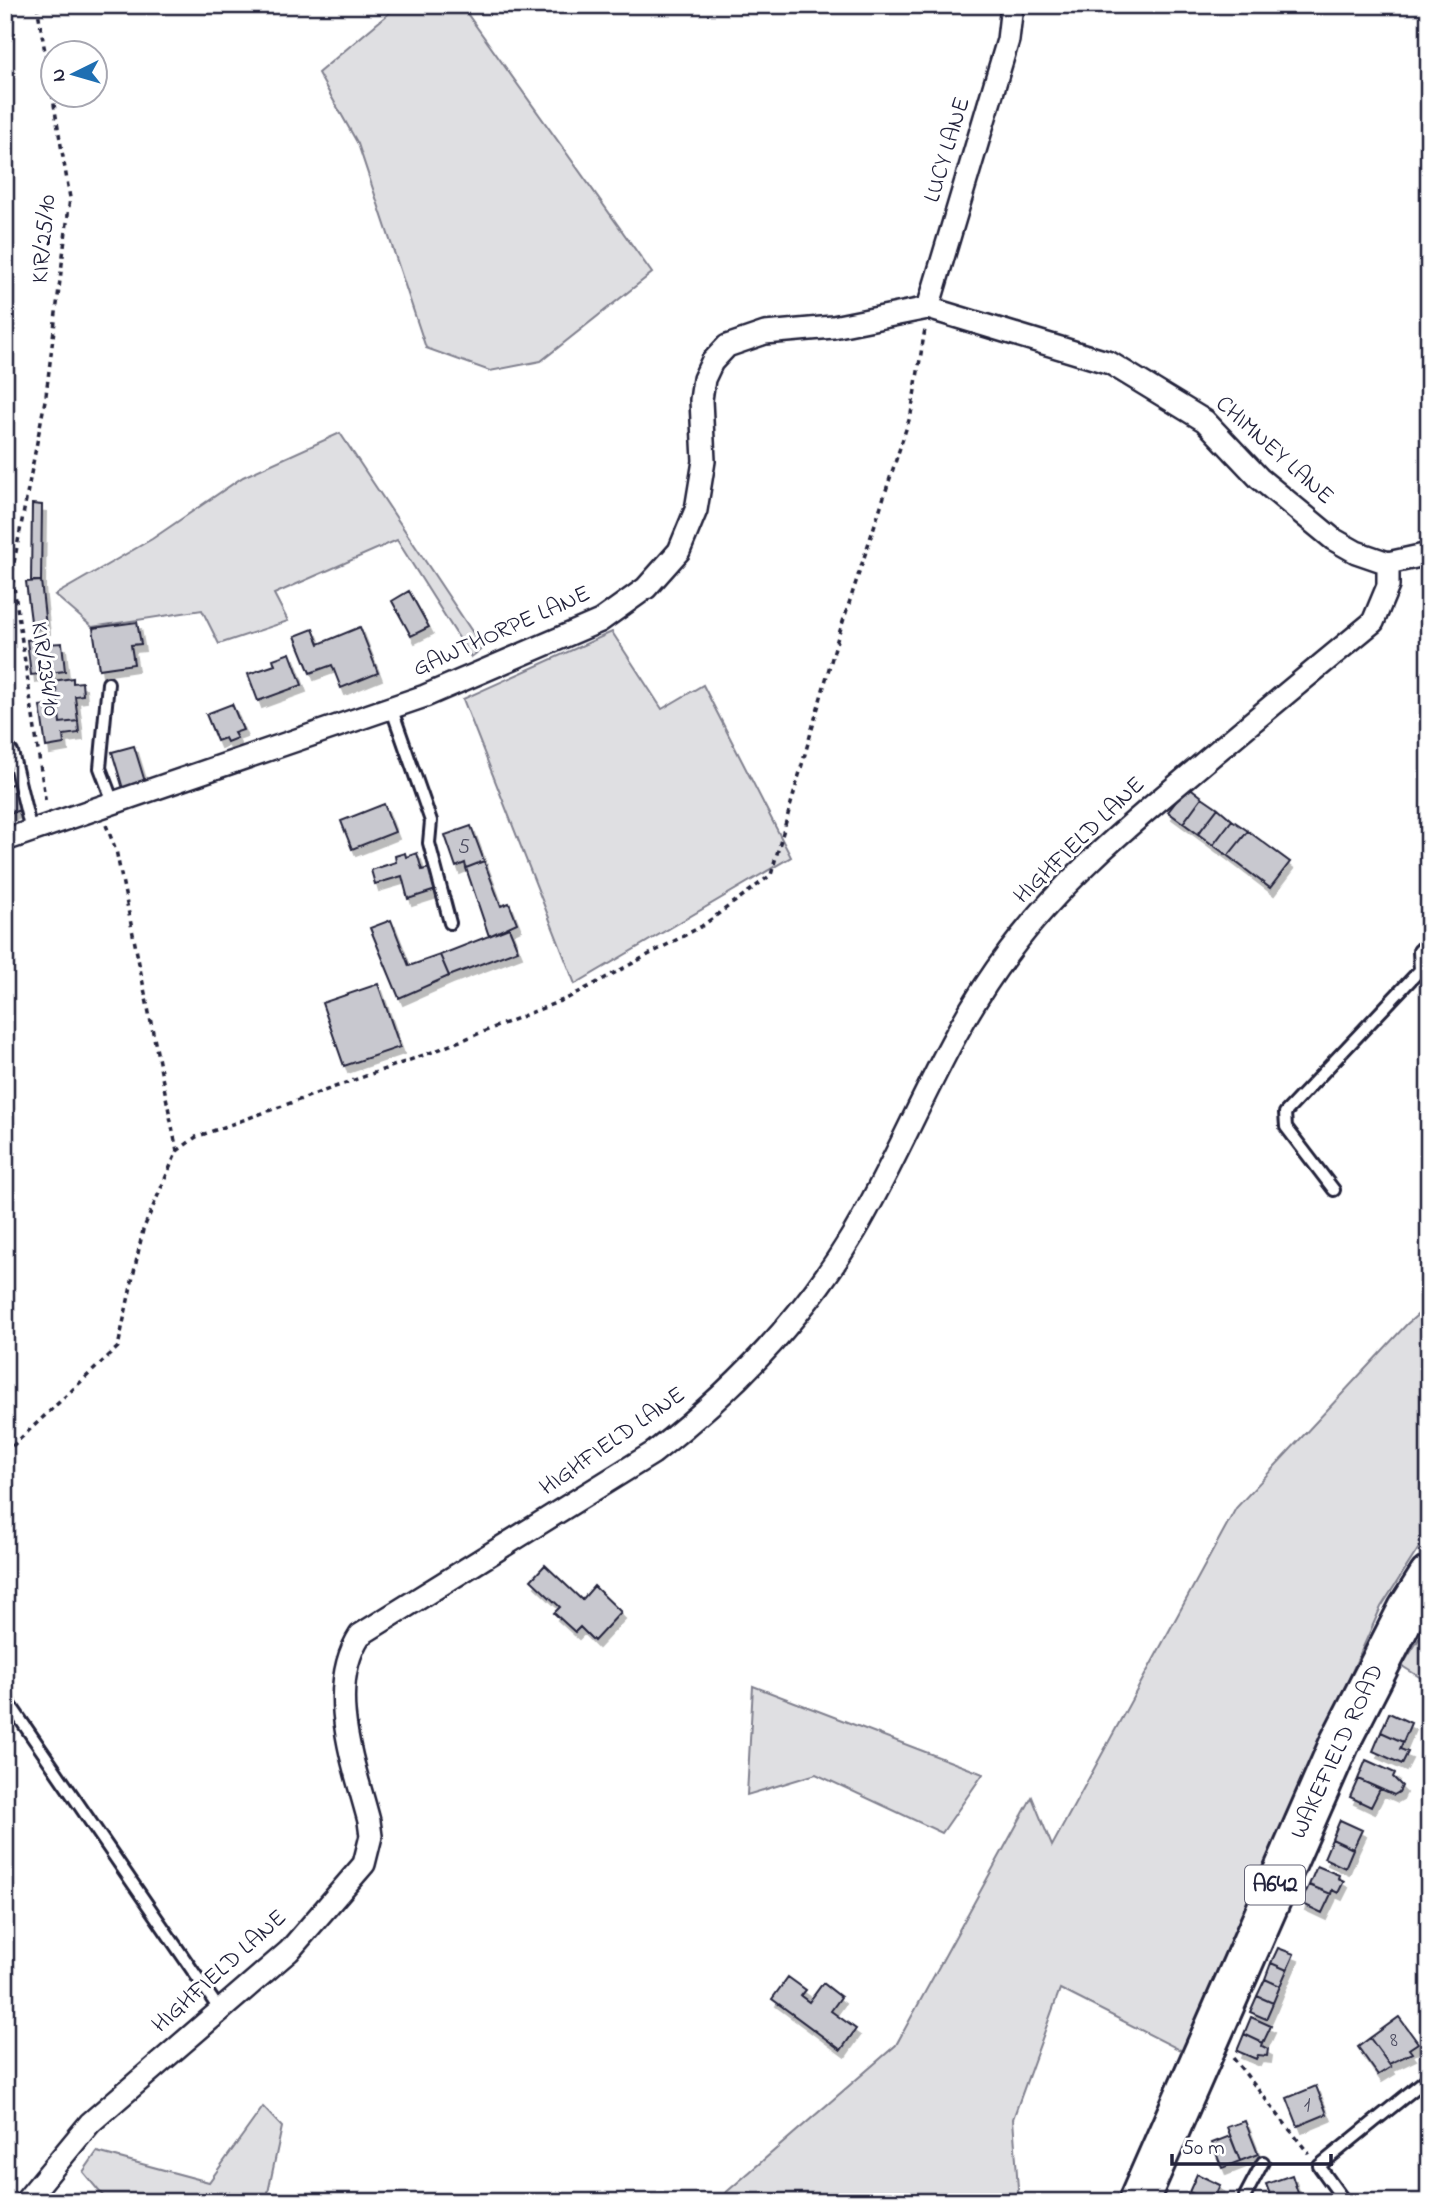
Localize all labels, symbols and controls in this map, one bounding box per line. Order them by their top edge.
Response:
north arrow [38,38,108,108]
text: N [46,68,74,83]
street label: LUCY LANE [915,93,981,207]
street label: KIR/25/10 [24,193,66,285]
street label: CHIMNEY LANE [1207,388,1341,514]
street label: GAWTHORPE LANE [408,577,596,687]
street label: KIR/234/10 [20,619,68,719]
street label: HIGHFIELD LANE [1006,769,1154,913]
house number: 5 [458,833,470,863]
street label: HIGHFIELD LANE [533,1379,693,1505]
street label: WAKEFIELD ROAD [1282,1659,1394,1845]
road number: A642 [1245,1866,1305,1904]
street label: HIGHFIELD LANE [145,1902,295,2042]
house number: 8 [1390,2026,1398,2056]
house number: 1 [1304,2091,1311,2121]
scale bar [1172,2123,1331,2167]
text: 50 m [1182,2134,1225,2164]

